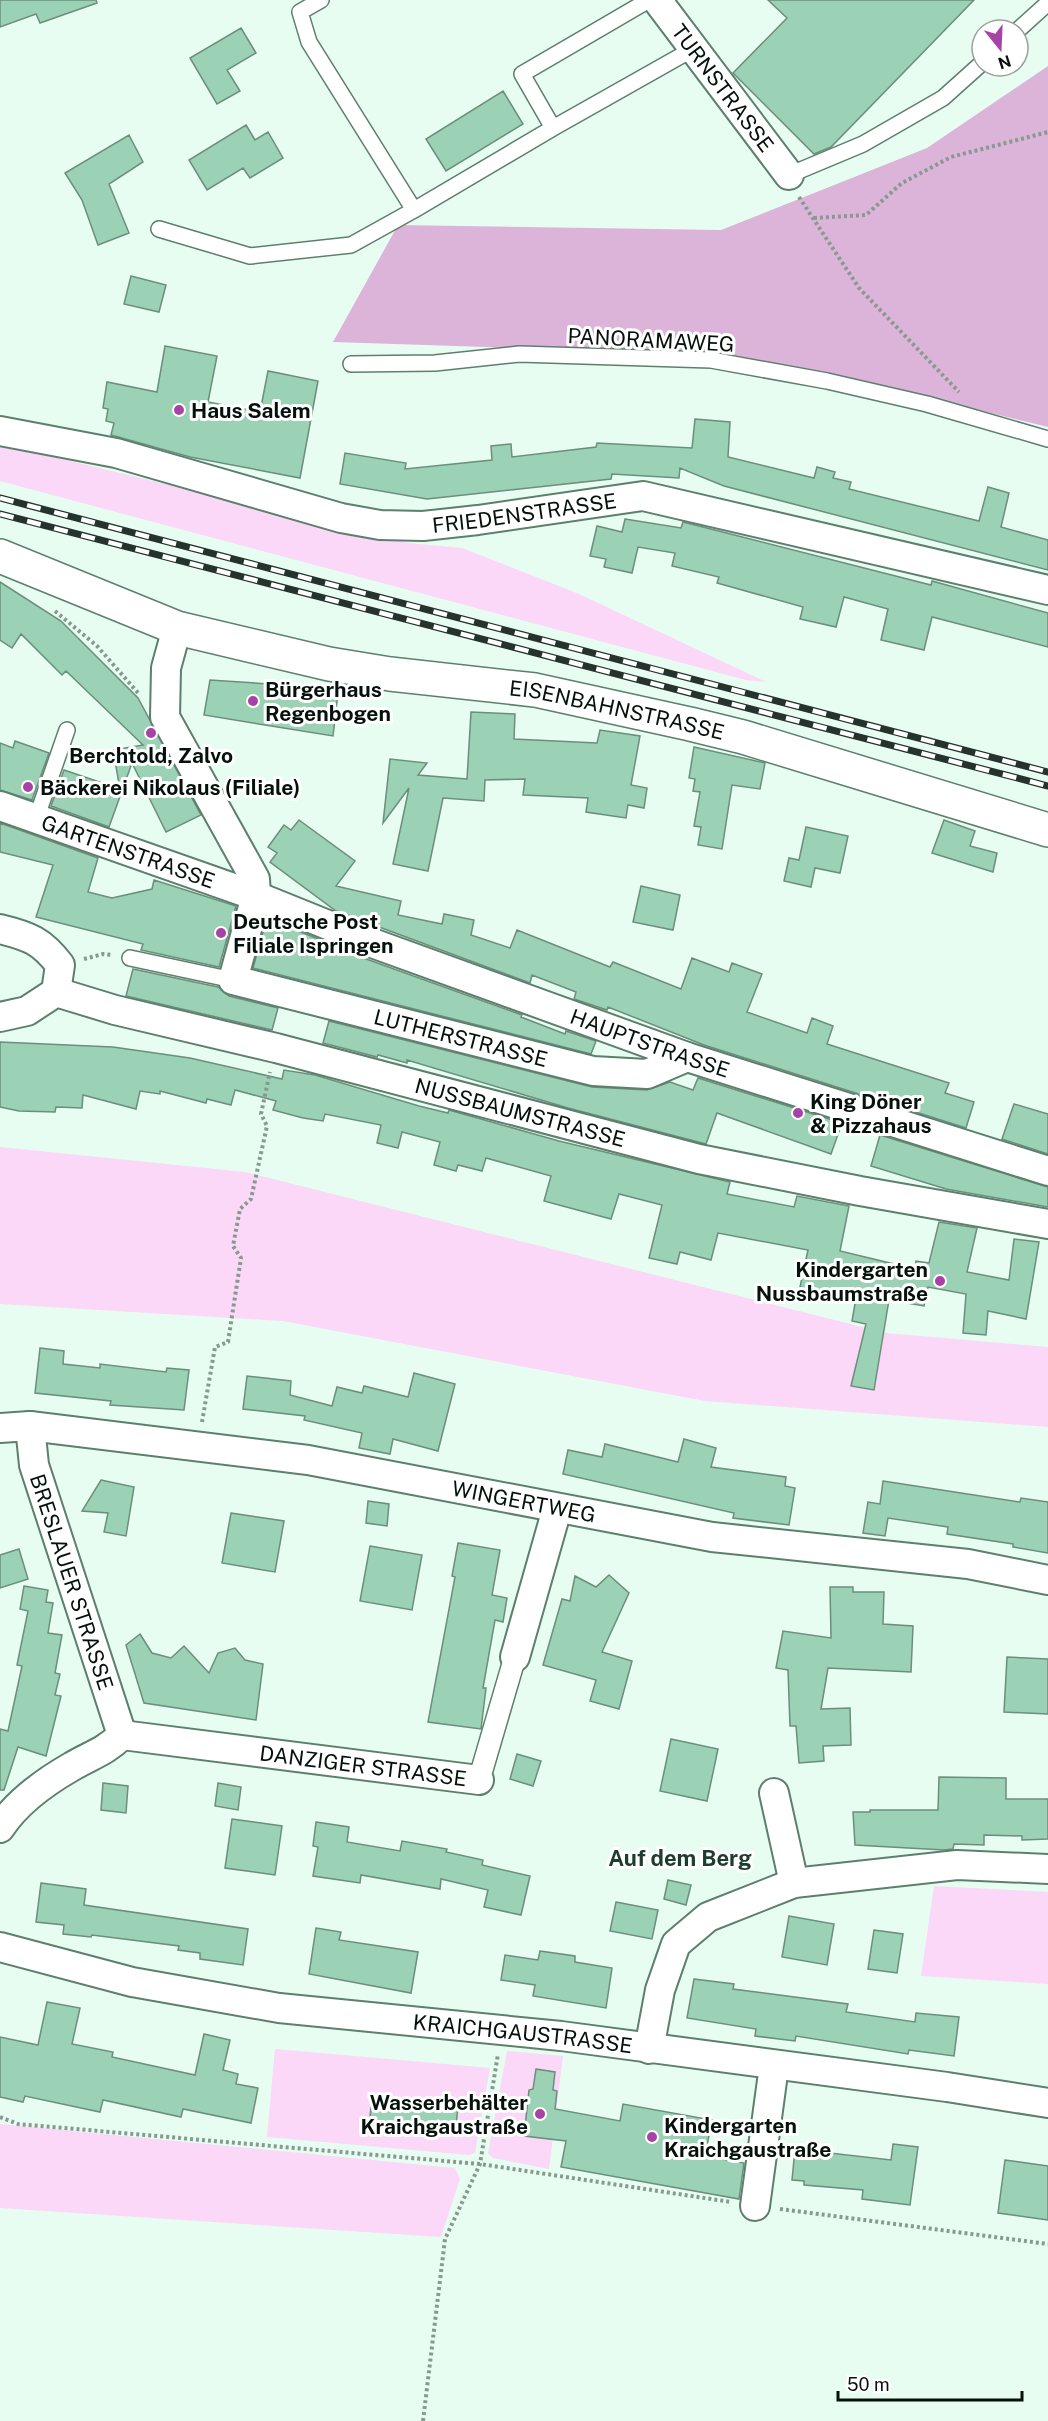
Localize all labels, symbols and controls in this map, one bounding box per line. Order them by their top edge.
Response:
north arrow [970,18,1030,78]
street label: TURNSTRASSE [667,19,779,157]
text: N [996,51,1013,73]
street label: PANORAMAWEG [567,323,735,357]
place label: Haus Salem [191,398,311,423]
marker: Haus Salem [172,403,186,417]
street label: FRIEDENSTRASSE [431,488,618,537]
street label: EISENBAHNSTRASSE [508,675,727,744]
place label: Bürgerhaus Regenbogen [265,677,391,726]
marker: Bürgerhaus Regenbogen [246,694,260,708]
marker: Berchtold, Zalvo [144,726,158,740]
place label: Berchtold, Zalvo [69,743,233,768]
place label: Bäckerei Nikolaus (Filiale) [40,775,300,800]
marker: Bäckerei Nikolaus (Filiale) [21,780,35,794]
street label: GARTENSTRASSE [38,809,218,893]
place label: Deutsche Post Filiale Ispringen [233,909,393,958]
marker: Deutsche Post Filiale Ispringen [214,926,228,940]
street label: HAUPTSTRASSE [567,1003,733,1082]
street label: LUTHERSTRASSE [371,1004,550,1072]
street label: NUSSBAUMSTRASSE [412,1073,628,1152]
place label: King Döner & Pizzahaus [810,1089,932,1138]
marker: King Döner & Pizzahaus [791,1106,805,1120]
place label: Kindergarten Nussbaumstraße [756,1257,928,1306]
marker: Kindergarten Nussbaumstraße [933,1274,947,1288]
street label: BRESLAUER STRASSE [25,1471,119,1693]
street label: WINGERTWEG [450,1475,598,1527]
street label: DANZIGER STRASSE [258,1740,468,1791]
district label: Auf dem Berg [608,1845,752,1871]
street label: KRAICHGAUSTRASSE [412,2009,634,2058]
place label: Wasserbehälter Kraichgaustraße [361,2090,528,2139]
marker: Wasserbehälter Kraichgaustraße [533,2107,547,2121]
place label: Kindergarten Kraichgaustraße [664,2113,831,2162]
marker: Kindergarten Kraichgaustraße [645,2130,659,2144]
scale bar [838,2364,1022,2402]
text: 50 m [847,2374,890,2395]

